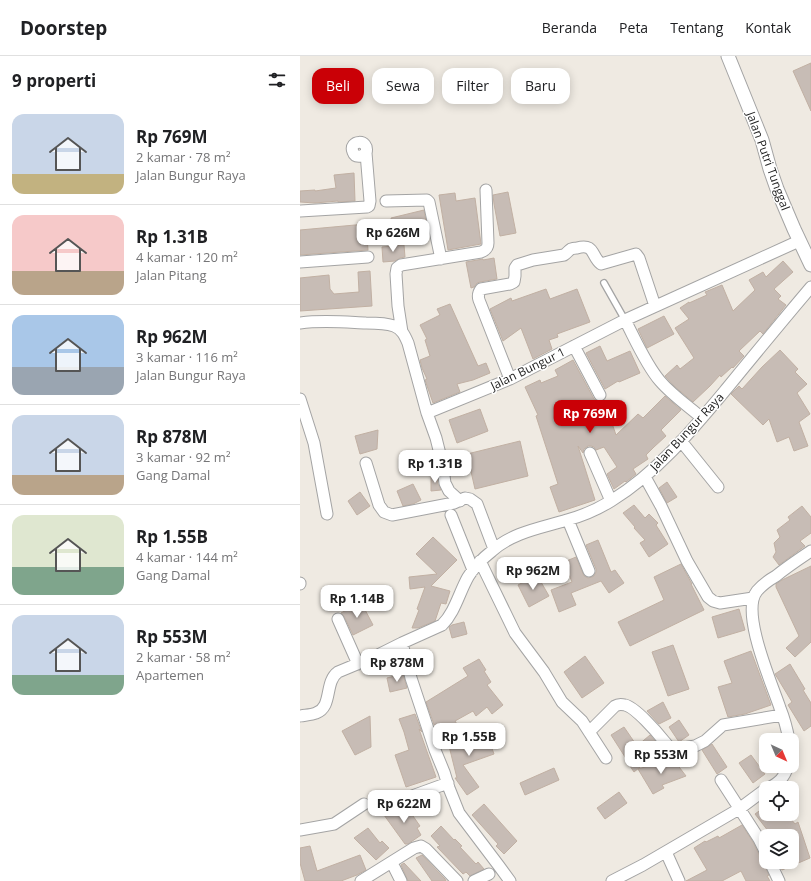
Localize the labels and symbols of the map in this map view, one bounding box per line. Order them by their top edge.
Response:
street label: Jalan Putri Tunggal [742,108,794,213]
pin: Rp 626M [356,219,430,253]
street label: Jalan Bungur 1 [487,343,568,394]
street label: Jalan Bungur Raya [645,389,727,475]
pin: Rp 769M [553,400,627,434]
pin: Rp 1.31B [394,450,476,484]
pin: Rp 962M [496,557,570,591]
pin: Rp 1.14B [316,585,398,619]
pin: Rp 878M [360,649,434,683]
pin: Rp 1.55B [428,723,510,757]
north arrow [759,733,799,773]
pin: Rp 553M [624,741,698,775]
pin: Rp 622M [367,790,441,824]

